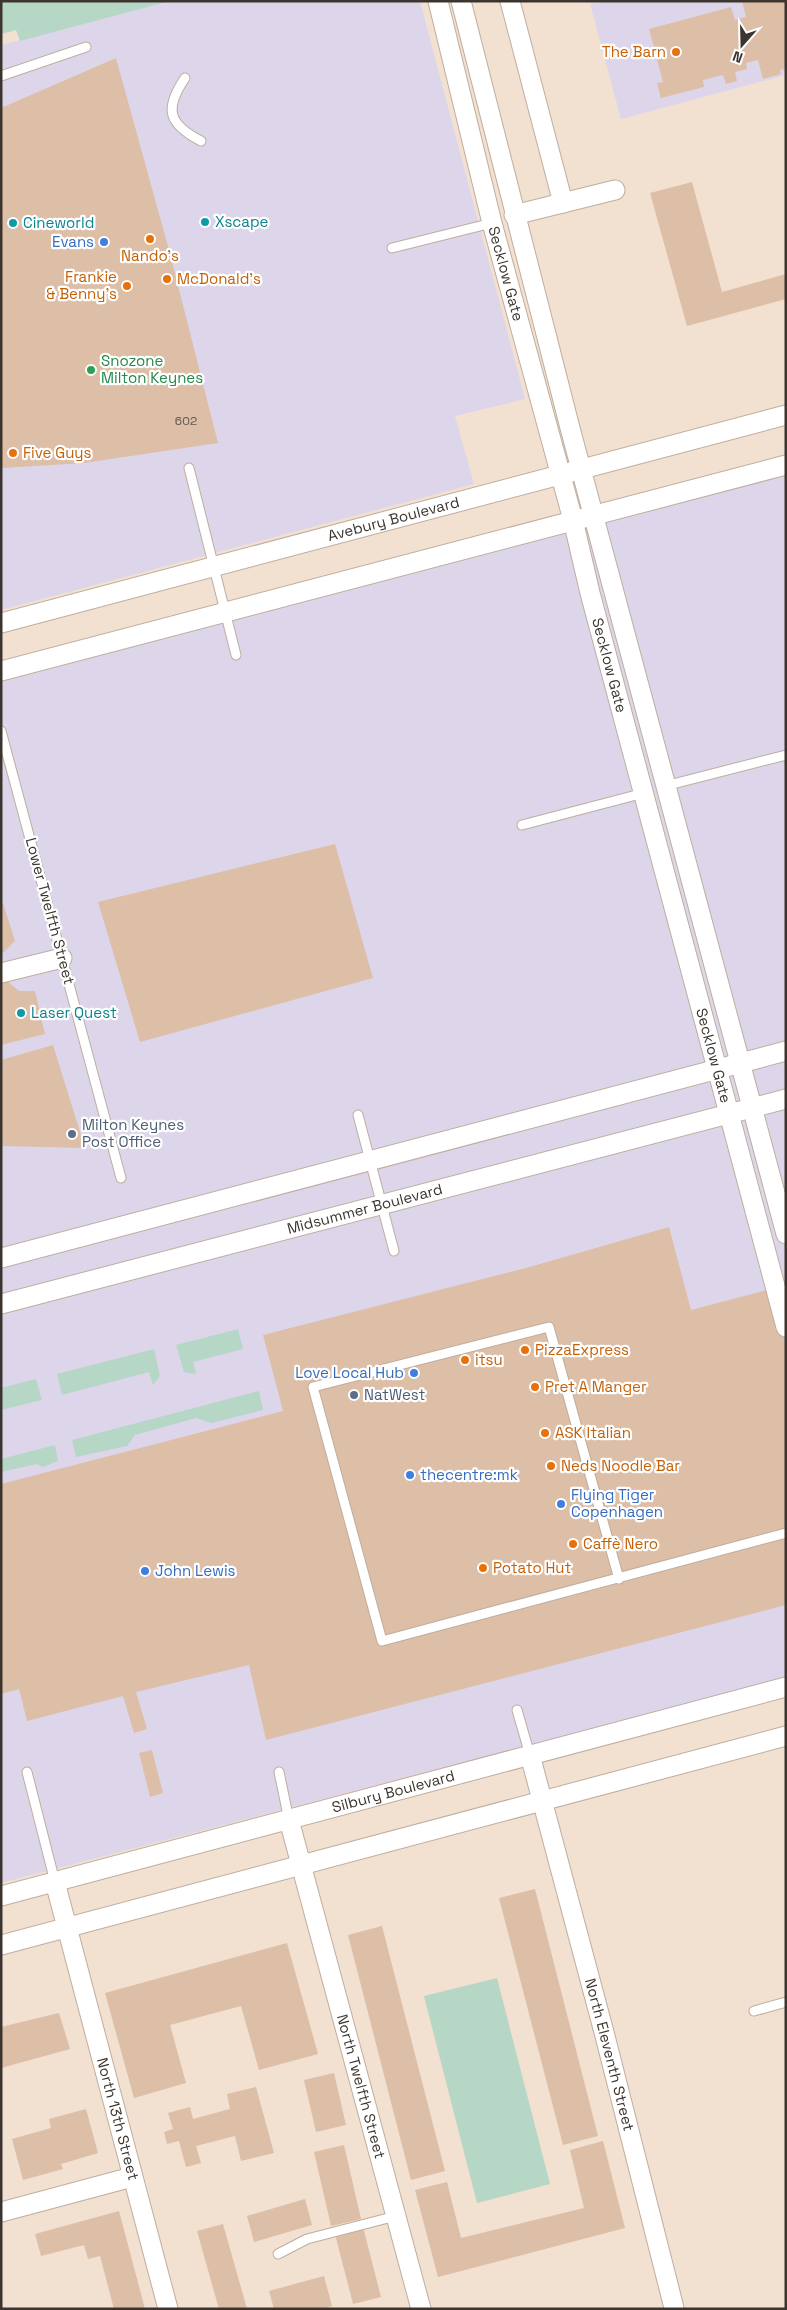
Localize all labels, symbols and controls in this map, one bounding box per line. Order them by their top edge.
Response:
north arrow [717,20,767,70]
place label: The Barn [602,42,666,61]
marker: The Barn [670,46,682,58]
text: N [730,47,745,67]
place label: Xscape [215,212,269,231]
place label: Cineworld [23,213,94,232]
marker: Xscape [199,216,211,228]
marker: Cineworld [7,217,19,229]
street label: Secklow Gate [484,224,528,323]
place label: Evans [52,232,94,251]
marker: Nando's [144,233,156,245]
marker: Evans [98,236,110,248]
place label: Nando's [121,246,179,265]
place label: Frankie & Benny's [46,267,117,303]
place label: McDonald's [177,269,261,288]
marker: McDonald's [161,273,173,285]
marker: Frankie & Benny's [121,280,133,292]
place label: Snozone Milton Keynes [101,351,203,387]
marker: Snozone Milton Keynes [85,364,97,376]
house number: 602 [175,413,197,429]
place label: Five Guys [23,443,92,462]
marker: Five Guys [7,447,19,459]
street label: Avebury Boulevard [325,492,461,545]
street label: Secklow Gate [588,616,632,715]
street label: Lower Twelfth Street [22,835,79,987]
place label: Laser Quest [31,1003,117,1022]
street label: Secklow Gate [692,1006,736,1105]
marker: Laser Quest [15,1007,27,1019]
place label: Milton Keynes Post Office [82,1115,184,1151]
marker: Milton Keynes Post Office [66,1128,78,1140]
street label: Midsummer Boulevard [285,1179,444,1238]
place label: PizzaExpress [535,1340,629,1359]
marker: PizzaExpress [519,1344,531,1356]
place label: itsu [475,1350,503,1369]
marker: itsu [459,1354,471,1366]
place label: Love Local Hub [295,1363,404,1382]
marker: Love Local Hub [408,1367,420,1379]
place label: Pret A Manger [545,1377,647,1396]
marker: Pret A Manger [529,1381,541,1393]
place label: NatWest [364,1385,426,1404]
marker: NatWest [348,1389,360,1401]
place label: ASK Italian [555,1423,631,1442]
marker: ASK Italian [539,1427,551,1439]
place label: Neds Noodle Bar [561,1456,680,1475]
marker: Neds Noodle Bar [545,1460,557,1472]
place label: thecentre:mk [420,1465,518,1484]
marker: thecentre:mk [404,1469,416,1481]
place label: Flying Tiger Copenhagen [571,1485,663,1521]
marker: Flying Tiger Copenhagen [555,1498,567,1510]
place label: Caffè Nero [583,1534,658,1553]
marker: Caffè Nero [567,1538,579,1550]
place label: Potato Hut [493,1558,572,1577]
place label: John Lewis [155,1561,236,1580]
marker: Potato Hut [477,1562,489,1574]
marker: John Lewis [139,1565,151,1577]
street label: Silbury Boulevard [330,1766,457,1816]
street label: North Eleventh Street [581,1976,639,2133]
street label: North Twelfth Street [333,2012,390,2161]
street label: North 13th Street [93,2055,143,2182]

